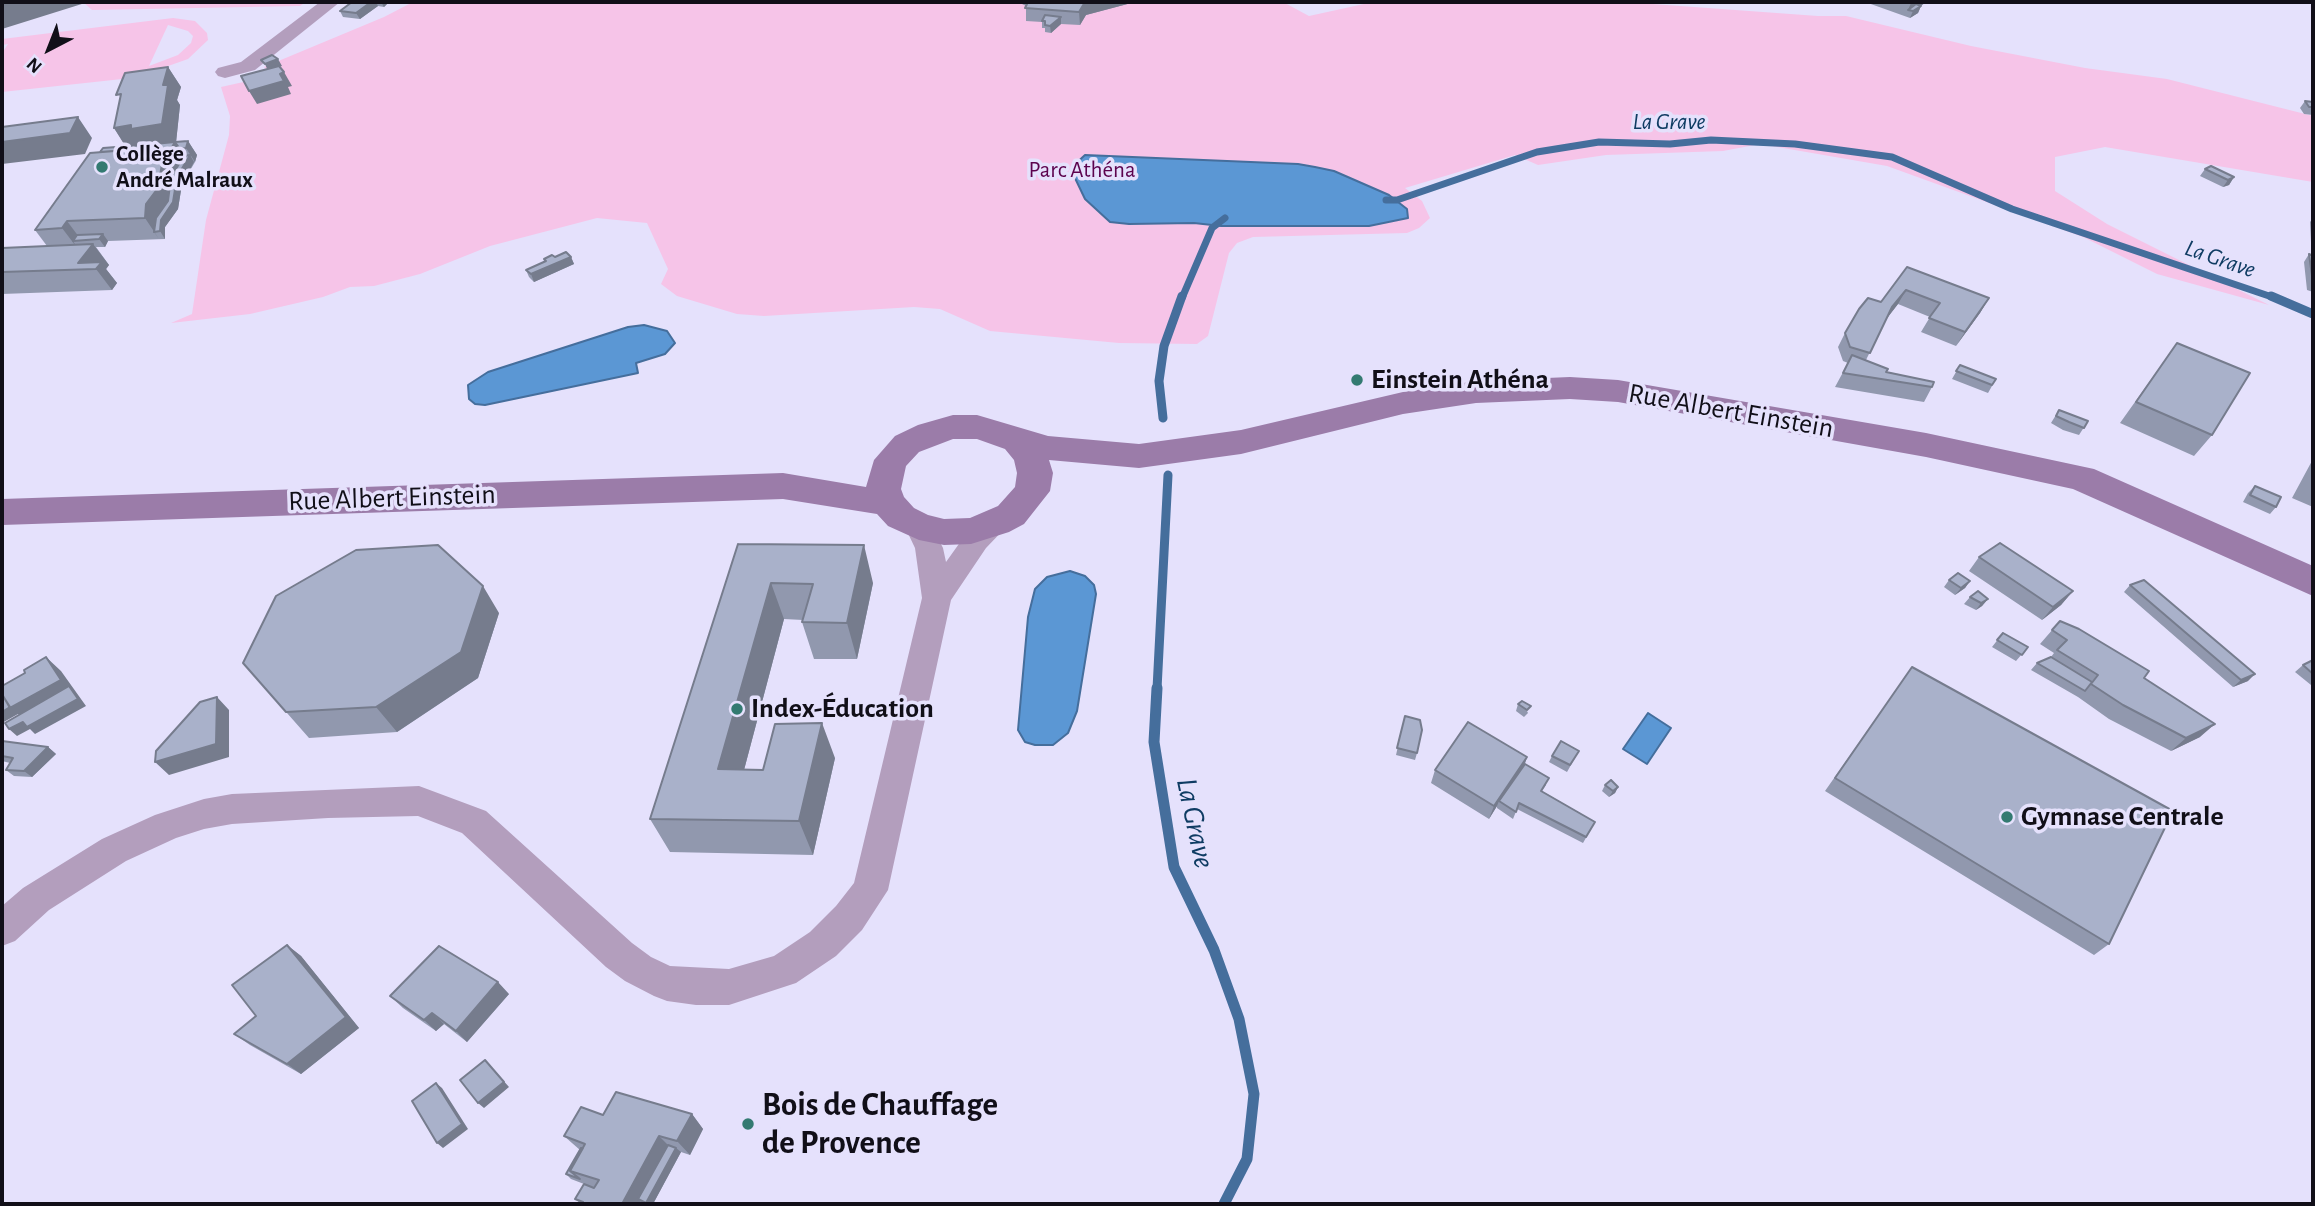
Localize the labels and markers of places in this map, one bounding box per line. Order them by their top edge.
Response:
place label: Collège André Malraux [116,140,253,194]
marker: Collège André Malraux [94,159,110,175]
place label: Einstein Athéna [1371,363,1549,397]
marker: Einstein Athéna [1349,372,1365,388]
place label: Index-Éducation [751,692,934,726]
marker: Index-Éducation [729,701,745,717]
place label: Gymnase Centrale [2021,800,2224,834]
marker: Gymnase Centrale [1999,809,2015,825]
place label: Bois de Chauffage de Provence [762,1085,998,1163]
marker: Bois de Chauffage de Provence [740,1116,756,1132]

